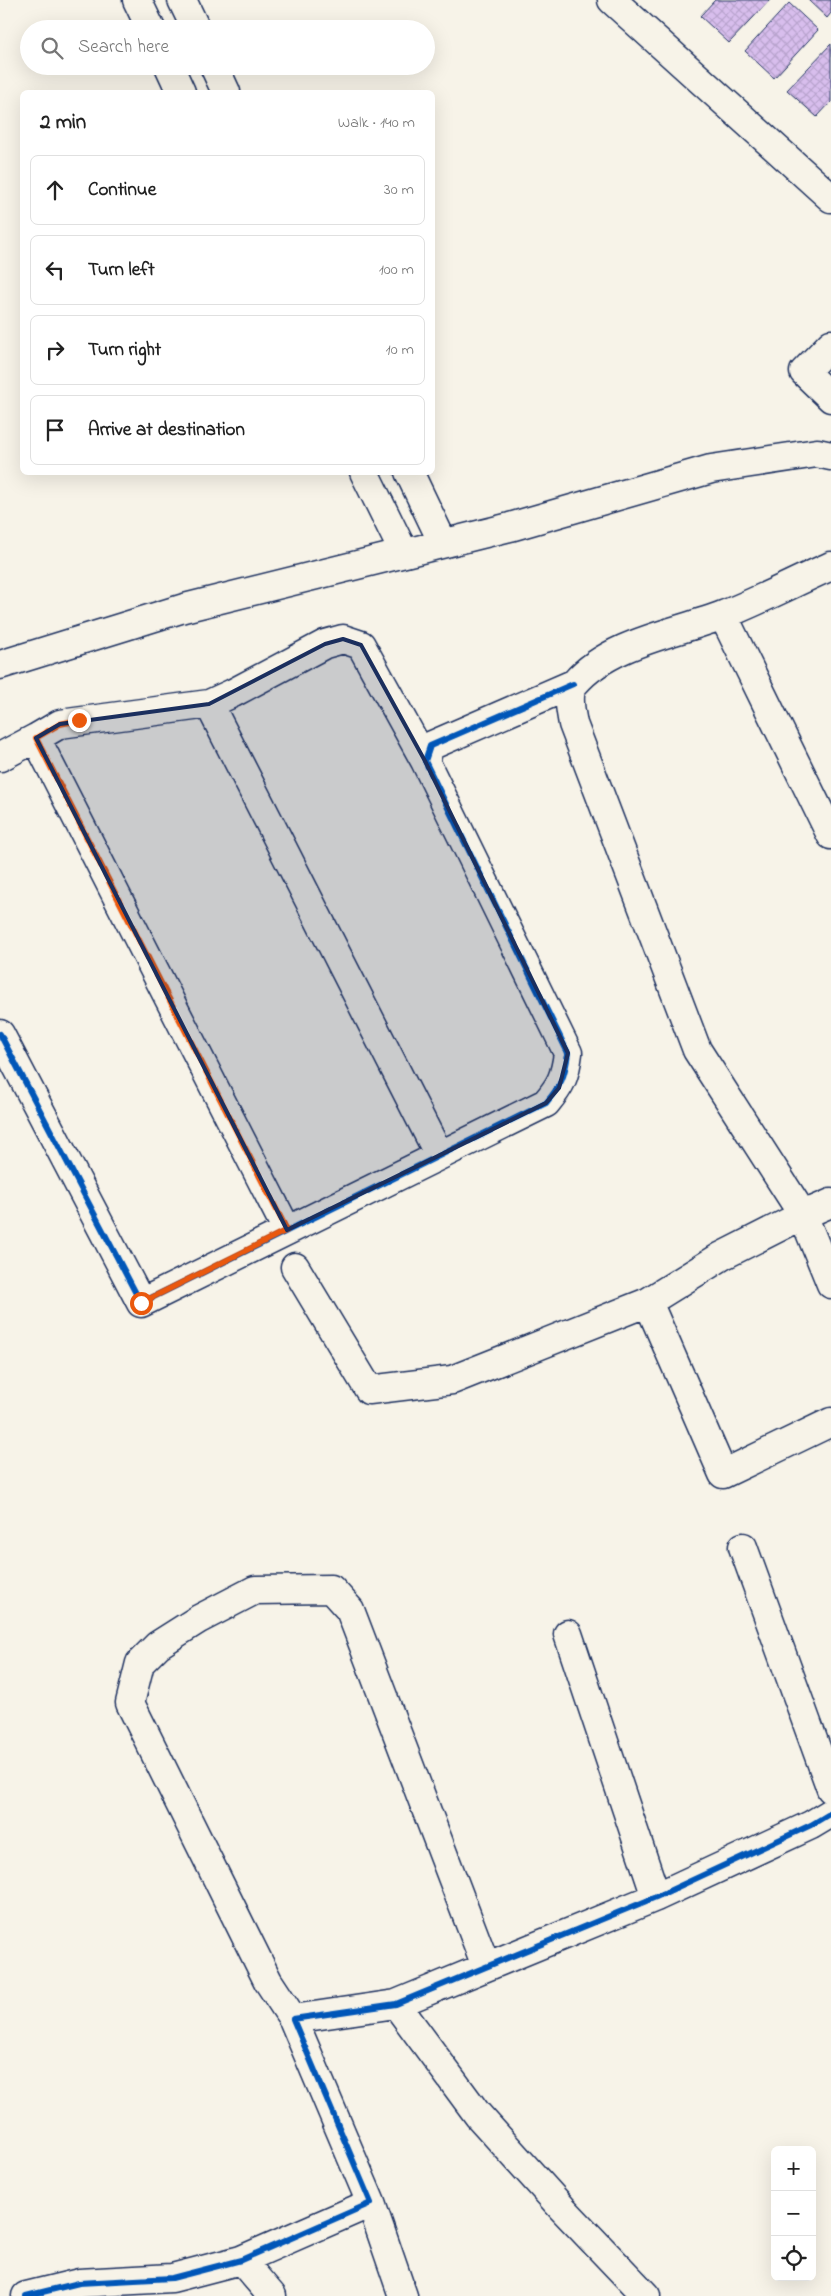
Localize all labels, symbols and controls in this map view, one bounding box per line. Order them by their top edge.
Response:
search box [20,20,435,75]
icon: search [38,34,66,62]
text: Search here [78,34,169,61]
text: 2 min [40,108,86,138]
text: Walk · 140 m [338,111,415,135]
icon: ahead [41,176,69,204]
text: Continue [88,177,156,204]
text: 30 m [384,178,414,202]
icon: left [41,256,69,284]
text: Turn left [88,257,155,284]
text: 100 m [379,258,414,282]
icon: right [41,336,69,364]
text: Turn right [88,337,161,364]
text: 10 m [386,338,414,362]
icon: arrive [41,416,69,444]
text: Arrive at destination [88,417,245,444]
route end [68,709,91,732]
route start [130,1292,153,1315]
map controls [771,2146,816,2281]
button: + [771,2146,816,2191]
button: − [771,2191,816,2236]
button: locate [771,2236,816,2281]

